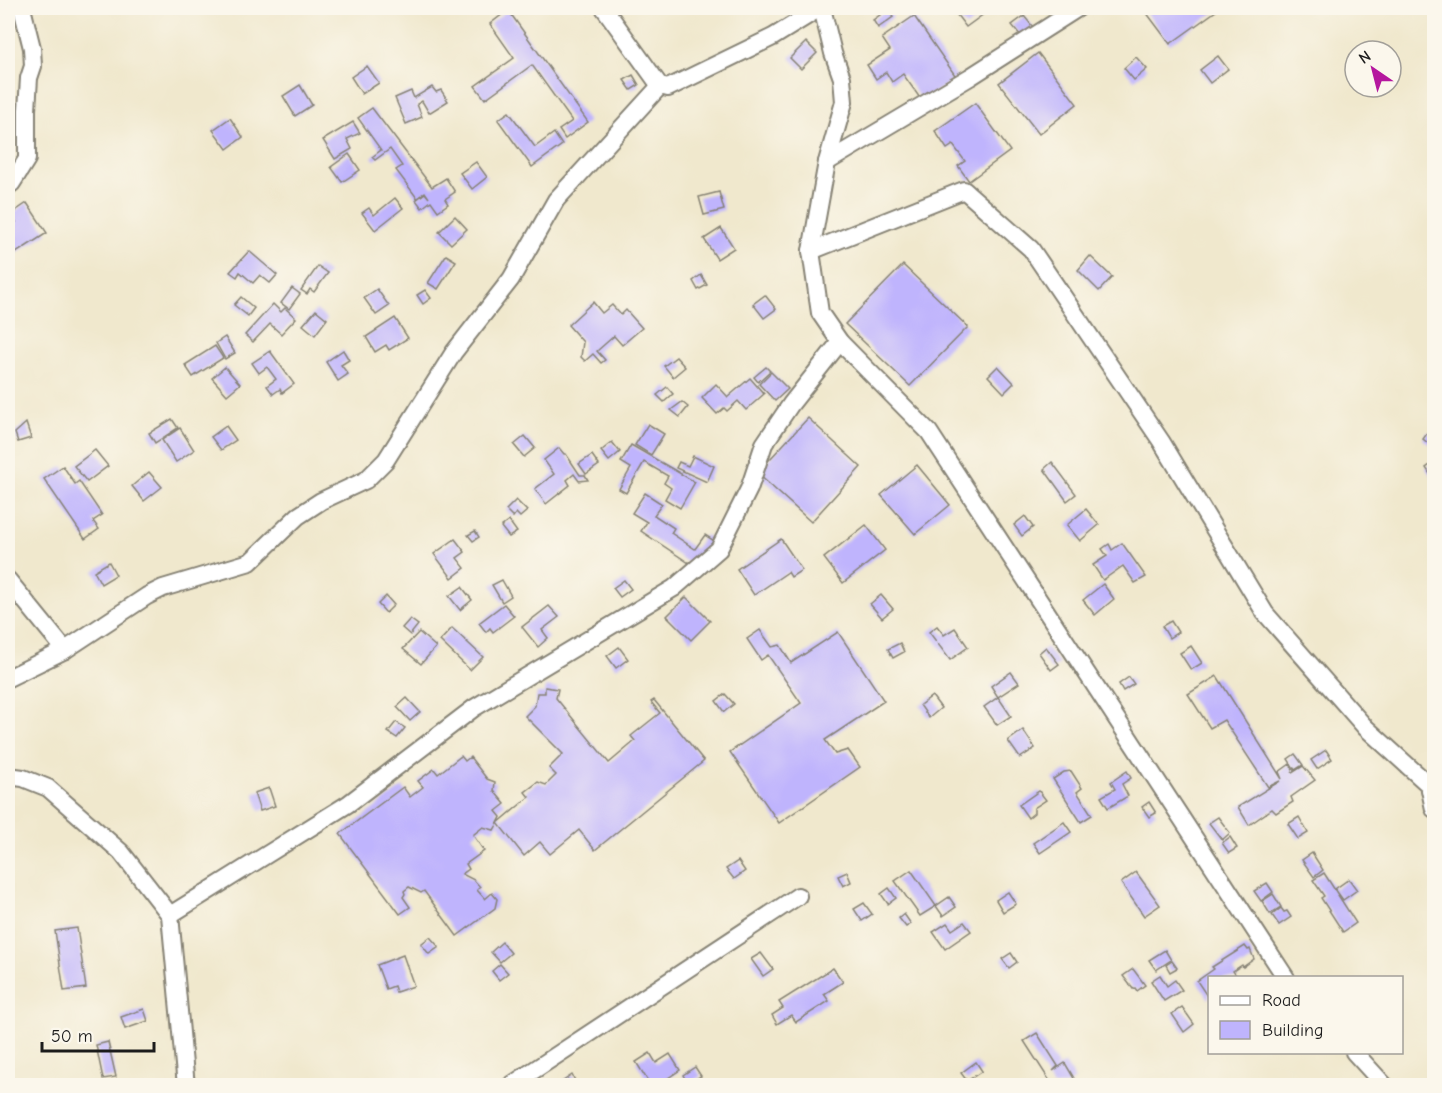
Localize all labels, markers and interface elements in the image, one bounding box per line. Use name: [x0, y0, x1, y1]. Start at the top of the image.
north arrow: [1343, 39, 1403, 99]
text: N: [1356, 47, 1374, 68]
legend: [1208, 976, 1403, 1054]
text: Road: [1262, 990, 1301, 1011]
scale bar: [42, 1015, 154, 1053]
text: Building: [1262, 1020, 1324, 1041]
text: 50 m: [51, 1026, 93, 1047]

